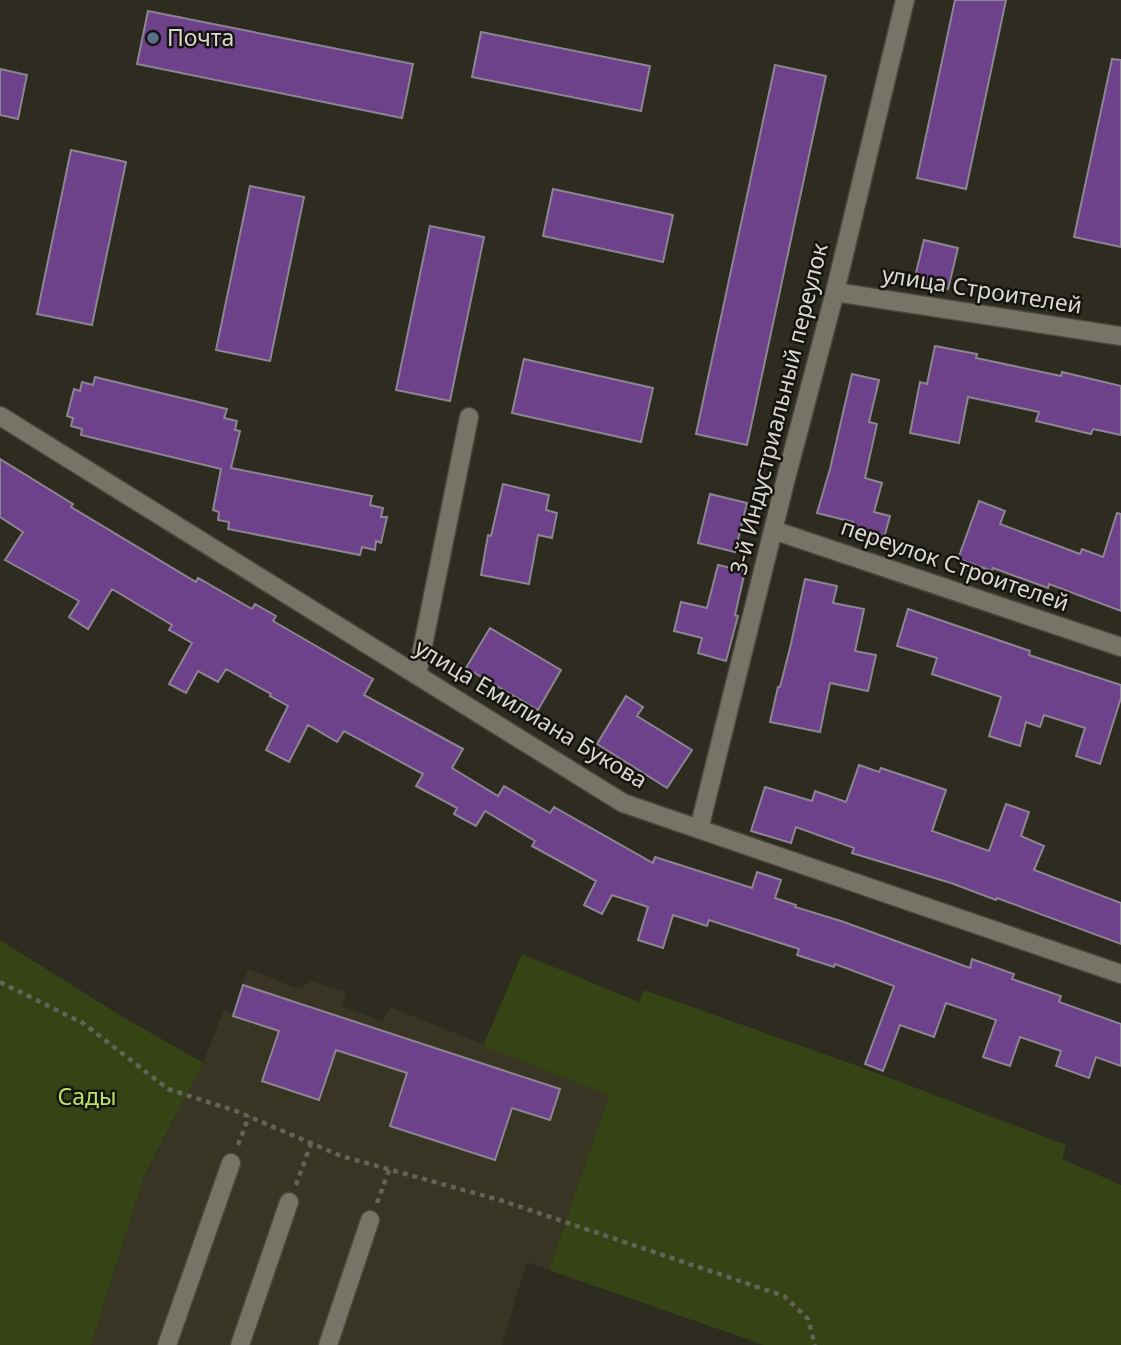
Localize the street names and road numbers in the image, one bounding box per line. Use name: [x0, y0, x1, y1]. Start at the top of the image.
street label: 3-й Индустриальный переулок: [721, 239, 835, 578]
street label: улица Строителей: [880, 257, 1084, 321]
street label: переулок Строителей: [837, 510, 1074, 618]
street label: улица Емилиана Букова: [409, 631, 654, 795]

